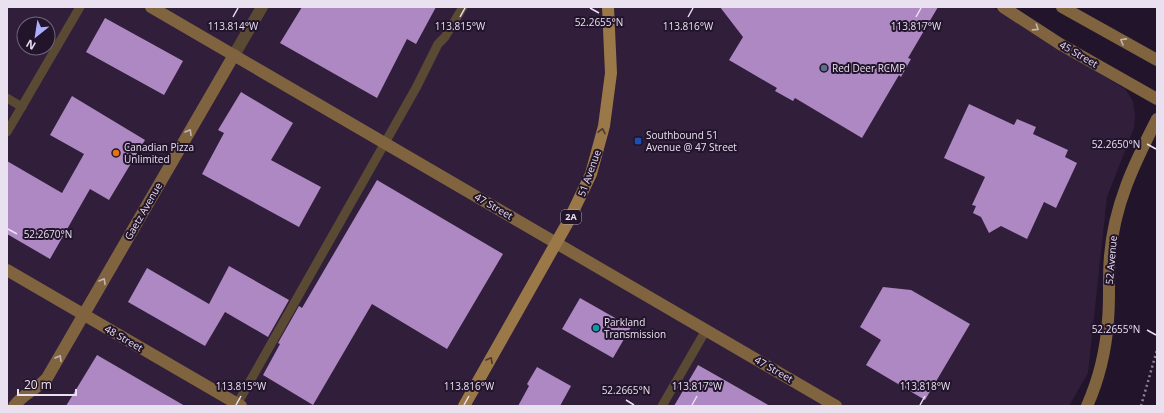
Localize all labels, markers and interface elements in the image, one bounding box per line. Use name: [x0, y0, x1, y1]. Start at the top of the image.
text: 52.2655°N: [575, 15, 623, 29]
north arrow: [16, 16, 56, 56]
text: 113.814°W: [208, 19, 259, 33]
text: 113.815°W: [435, 19, 486, 33]
text: 113.816°W: [663, 19, 714, 33]
text: 113.817°W: [891, 19, 942, 33]
one-way arrow: [1032, 23, 1039, 31]
text: N: [23, 36, 38, 54]
street label: 45 Street: [1057, 37, 1101, 71]
one-way arrow: [1120, 39, 1127, 46]
place label: Red Deer RCMP: [832, 61, 905, 75]
marker: Red Deer RCMP: [819, 63, 829, 73]
one-way arrow: [598, 128, 606, 134]
place label: Southbound 51 Avenue @ 47 Street: [646, 128, 737, 154]
one-way arrow: [185, 129, 192, 136]
marker: Southbound 51 Avenue @ 47 Street: [633, 136, 643, 146]
text: 52.2650°N: [1092, 137, 1140, 151]
place label: Canadian Pizza Unlimited: [124, 140, 194, 166]
street label: 51 Avenue: [574, 147, 604, 198]
marker: Canadian Pizza Unlimited: [111, 148, 121, 158]
street label: Gaetz Avenue: [121, 179, 165, 242]
street label: 47 Street: [472, 189, 516, 223]
road number: 2A: [561, 210, 581, 224]
text: 52.2670°N: [24, 227, 72, 241]
street label: 52 Avenue: [1102, 235, 1120, 285]
one-way arrow: [99, 278, 106, 285]
place label: Parkland Transmission: [604, 315, 666, 341]
street label: 48 Street: [102, 321, 146, 355]
text: 52.2655°N: [1092, 322, 1140, 336]
marker: Parkland Transmission: [591, 323, 601, 333]
street label: 47 Street: [752, 352, 796, 386]
one-way arrow: [55, 355, 62, 362]
one-way arrow: [486, 357, 493, 364]
scale bar: [18, 371, 76, 397]
text: 20 m: [24, 376, 52, 393]
text: 113.815°W: [216, 379, 267, 393]
text: 113.816°W: [444, 379, 495, 393]
text: 113.817°W: [672, 379, 723, 393]
text: 113.818°W: [900, 379, 951, 393]
text: 52.2665°N: [602, 383, 650, 397]

